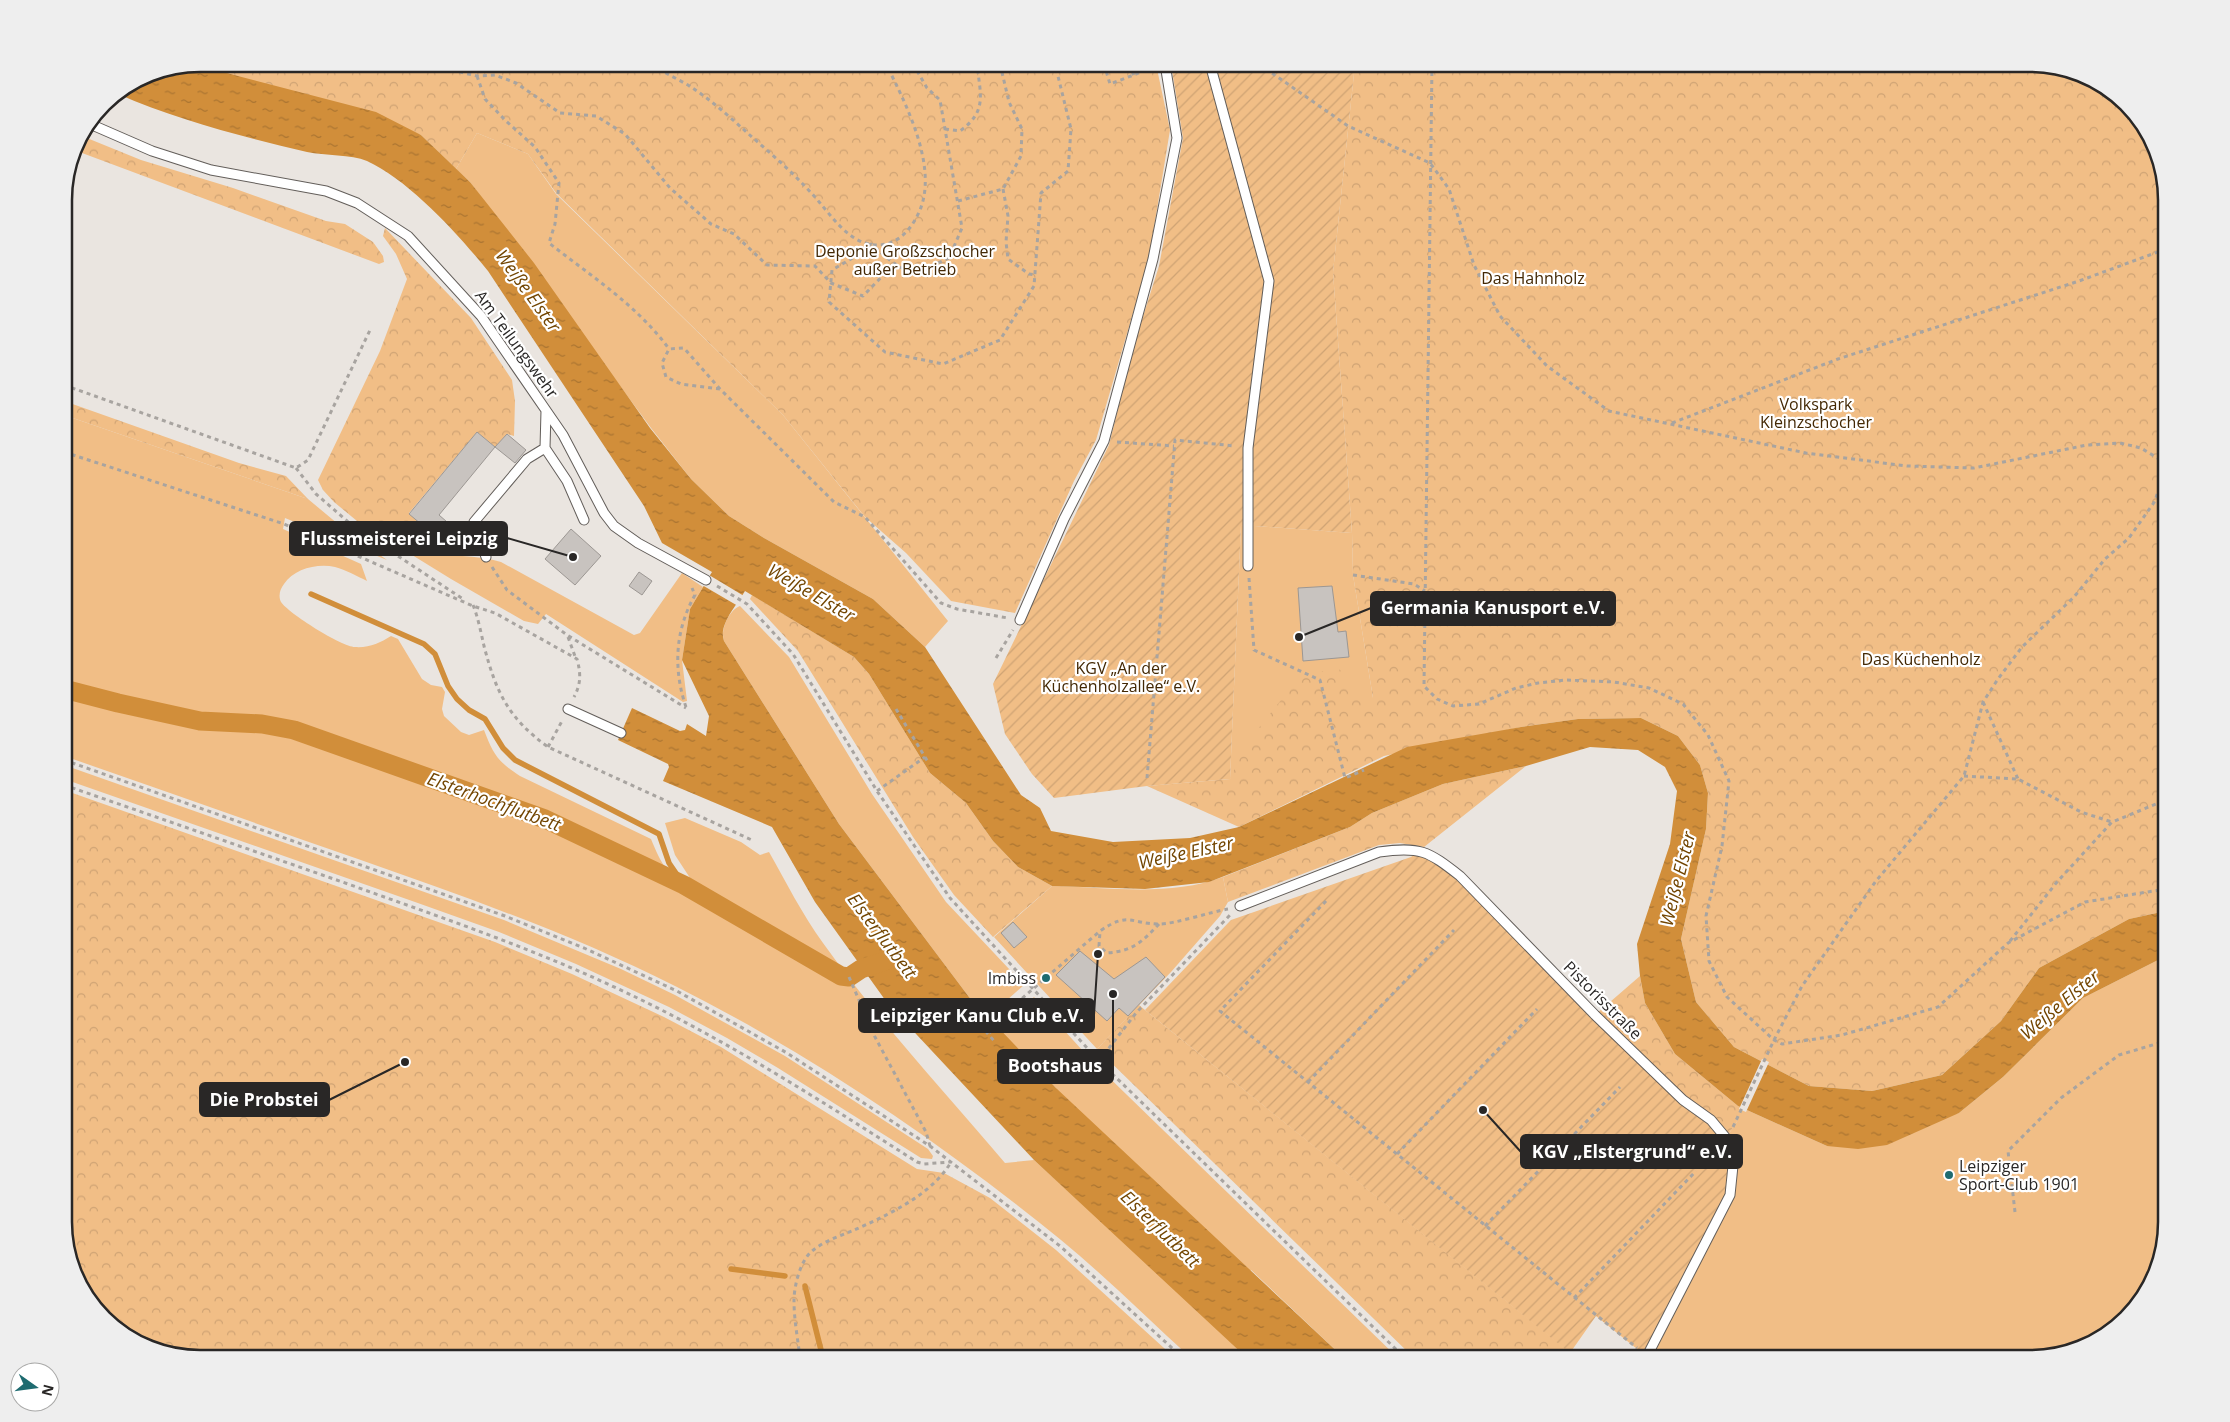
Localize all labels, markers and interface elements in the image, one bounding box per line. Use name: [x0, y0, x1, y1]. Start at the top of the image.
park label: Deponie Großzschocher außer Betrieb: [815, 240, 995, 280]
water label: Weiße Elster: [491, 244, 567, 337]
park label: Das Hahnholz: [1481, 267, 1585, 289]
street label: Am Teilungswehr: [470, 285, 564, 403]
park label: Volkspark Kleinzschocher: [1760, 393, 1872, 433]
callout: Flussmeisterei Leipzig: [290, 522, 507, 555]
text: Flussmeisterei Leipzig: [300, 526, 498, 550]
water label: Weiße Elster: [764, 558, 860, 627]
callout: Germania Kanusport e.V.: [1371, 592, 1615, 625]
text: Germania Kanusport e.V.: [1381, 595, 1605, 619]
park label: Das Küchenholz: [1861, 648, 1981, 670]
park label: KGV „An der Küchenholzallee“ e.V.: [1042, 657, 1200, 697]
water label: Elsterhochflutbett: [424, 766, 565, 837]
water label: Weiße Elster: [1654, 828, 1701, 928]
water label: Weiße Elster: [1136, 830, 1236, 874]
water label: Elsterflutbett: [843, 888, 924, 984]
street label: Pistorisstraße: [1559, 956, 1647, 1044]
water label: Weiße Elster: [2015, 963, 2105, 1044]
place label: Imbiss: [988, 967, 1036, 989]
marker: Imbiss: [1040, 972, 1052, 984]
callout: Leipziger Kanu Club e.V.: [859, 999, 1094, 1032]
text: Leipziger Kanu Club e.V.: [870, 1003, 1084, 1027]
callout: Bootshaus: [998, 1050, 1113, 1083]
text: Bootshaus: [1008, 1053, 1102, 1077]
callout: Die Probstei: [200, 1083, 329, 1116]
text: Die Probstei: [209, 1087, 319, 1111]
callout: KGV „Elstergrund“ e.V.: [1521, 1135, 1742, 1168]
text: KGV „Elstergrund“ e.V.: [1532, 1139, 1732, 1163]
place label: Leipziger Sport-Club 1901: [1959, 1155, 2079, 1195]
marker: Leipziger Sport-Club 1901: [1943, 1169, 1955, 1181]
water label: Elsterflutbett: [1116, 1184, 1206, 1273]
north arrow: [10, 1362, 60, 1412]
text: N: [38, 1382, 59, 1398]

